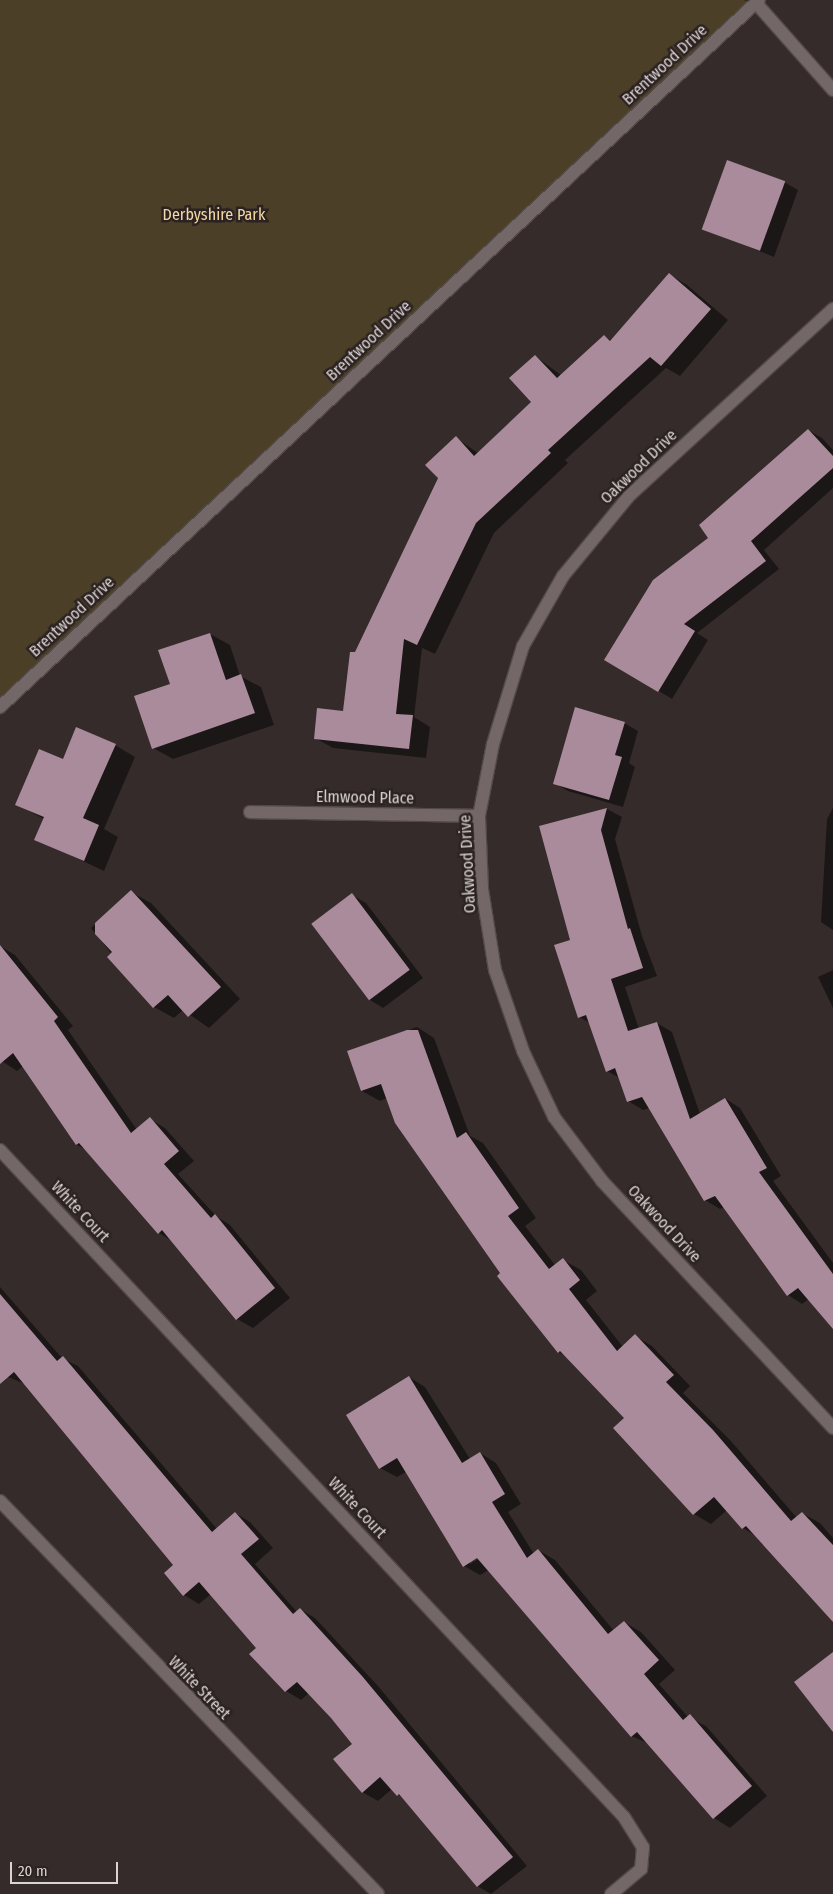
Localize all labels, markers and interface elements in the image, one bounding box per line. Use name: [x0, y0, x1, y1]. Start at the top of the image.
street label: Brentwood Drive: [619, 21, 711, 109]
park label: Derbyshire Park: [163, 205, 265, 225]
street label: Brentwood Drive: [323, 297, 415, 385]
street label: Oakwood Drive: [597, 426, 681, 508]
street label: Brentwood Drive: [26, 573, 118, 661]
street label: Elmwood Place: [316, 788, 414, 808]
street label: Oakwood Drive: [456, 814, 480, 914]
street label: White Court: [47, 1177, 113, 1247]
street label: Oakwood Drive: [623, 1181, 705, 1267]
street label: White Court: [324, 1473, 390, 1543]
street label: White Street: [164, 1652, 234, 1724]
scale bar: [12, 1852, 120, 1884]
text: 20 m: [18, 1862, 48, 1880]

